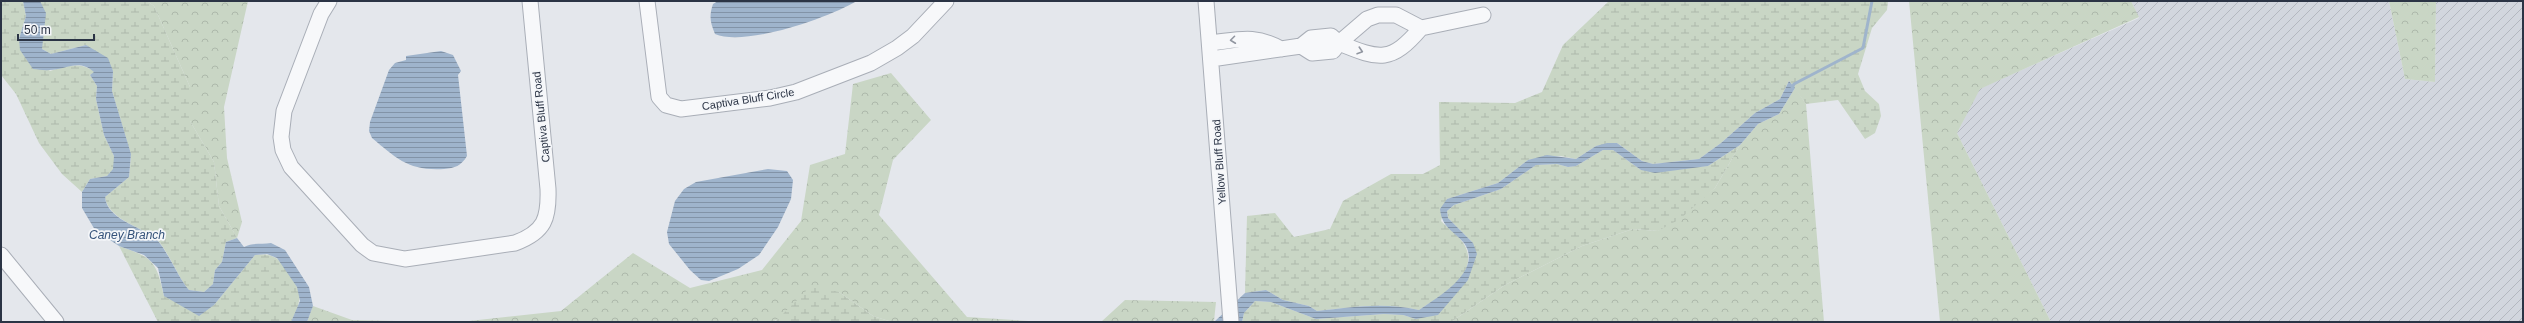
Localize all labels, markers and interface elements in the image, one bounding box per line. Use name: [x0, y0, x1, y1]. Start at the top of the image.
scale bar: [18, 16, 94, 42]
text: 50 m: [24, 23, 51, 37]
one-way arrow: [1230, 36, 1236, 45]
one-way arrow: [1357, 47, 1364, 55]
street label: Captiva Bluff Road: [530, 71, 552, 163]
street label: Captiva Bluff Circle: [701, 86, 795, 112]
street label: Yellow Bluff Road: [1210, 119, 1228, 205]
water label: Caney Branch: [89, 228, 165, 242]

